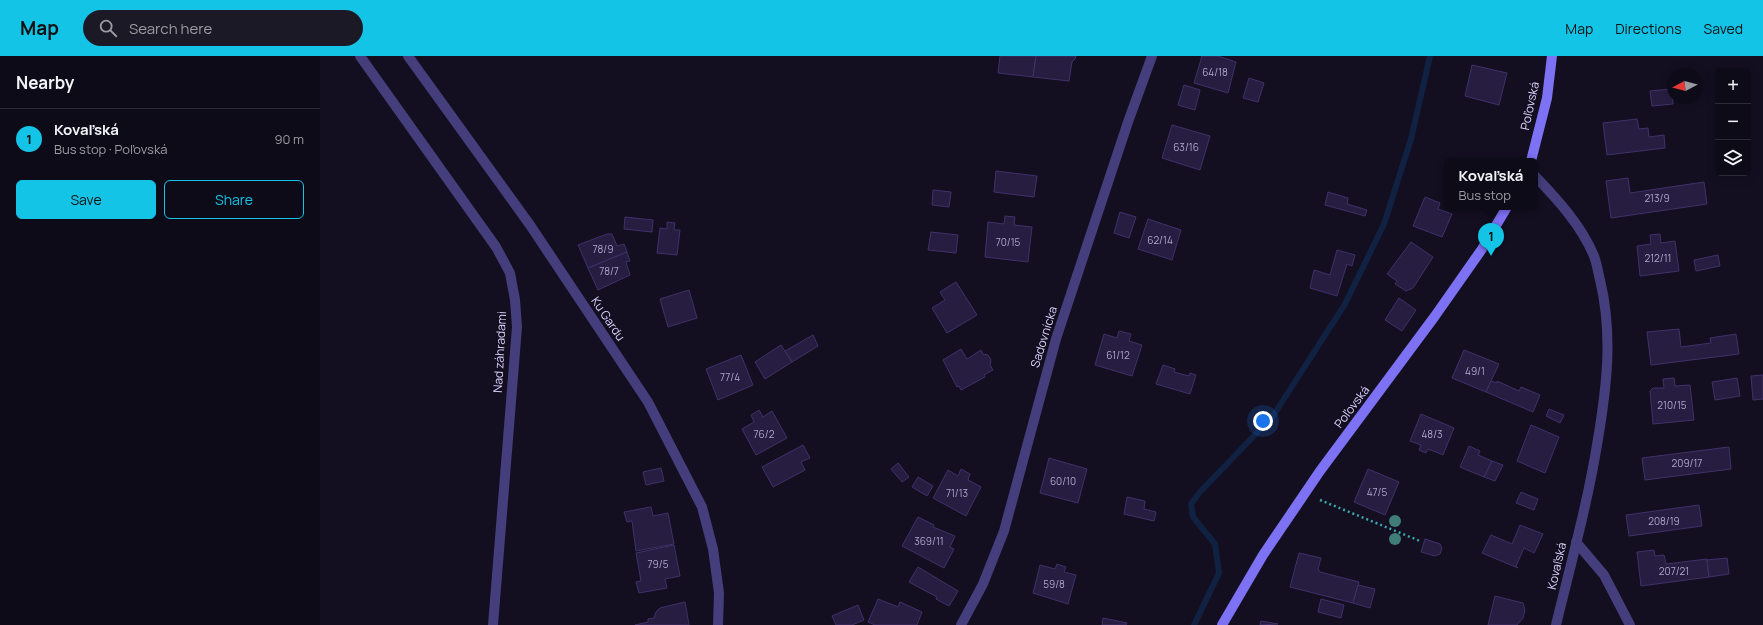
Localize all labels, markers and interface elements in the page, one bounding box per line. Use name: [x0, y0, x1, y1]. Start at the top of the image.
search box: [83, 10, 363, 46]
text: Map: [20, 15, 59, 41]
icon: search: [97, 17, 119, 39]
text: Search here: [129, 18, 212, 39]
text: Map: [1565, 19, 1593, 38]
text: Directions: [1615, 19, 1682, 38]
text: Saved: [1704, 19, 1743, 38]
house number: 64/18: [1202, 65, 1228, 79]
north arrow: [1667, 68, 1703, 104]
map controls: [1715, 68, 1751, 176]
button: +: [1715, 68, 1751, 104]
text: Nearby: [16, 71, 74, 94]
street label: Poľovská: [1516, 80, 1543, 132]
button: −: [1715, 104, 1751, 140]
text: Kovaľská: [54, 119, 119, 140]
text: 1: [26, 130, 32, 148]
text: 90 m: [274, 130, 304, 148]
text: Bus stop · Poľovská: [54, 140, 168, 158]
house number: 63/16: [1173, 140, 1199, 154]
button: layers: [1715, 140, 1751, 176]
popup: [1444, 158, 1538, 210]
text: Kovaľská: [1459, 165, 1523, 186]
button: Save: [16, 180, 156, 219]
button: Share: [164, 180, 304, 219]
text: Bus stop: [1459, 186, 1511, 204]
house number: 213/9: [1644, 191, 1670, 205]
pin: 1: [1478, 223, 1504, 256]
house number: 62/14: [1147, 233, 1173, 247]
house number: 70/15: [996, 235, 1021, 249]
house number: 78/9: [593, 242, 613, 256]
house number: 212/11: [1645, 251, 1671, 265]
house number: 78/7: [599, 264, 619, 278]
street label: Ku Gardu: [587, 293, 629, 344]
street label: Sadovnícka: [1026, 304, 1061, 370]
street label: Nad záhradami: [489, 311, 510, 393]
house number: 61/12: [1106, 348, 1130, 362]
house number: 49/1: [1465, 364, 1485, 378]
house number: 77/4: [720, 370, 740, 384]
street label: Poľovská: [1330, 382, 1373, 431]
house number: 210/15: [1657, 398, 1687, 412]
your location: [1253, 411, 1273, 431]
house number: 76/2: [754, 427, 775, 441]
house number: 48/3: [1421, 427, 1443, 441]
house number: 209/17: [1672, 456, 1702, 470]
house number: 60/10: [1050, 474, 1076, 488]
house number: 47/5: [1367, 485, 1388, 499]
house number: 71/13: [946, 486, 968, 500]
house number: 208/19: [1648, 514, 1680, 528]
house number: 369/11: [914, 534, 944, 548]
street label: Kovaľská: [1543, 541, 1570, 591]
house number: 79/5: [648, 557, 669, 571]
house number: 207/21: [1659, 564, 1689, 578]
house number: 59/8: [1043, 577, 1065, 591]

